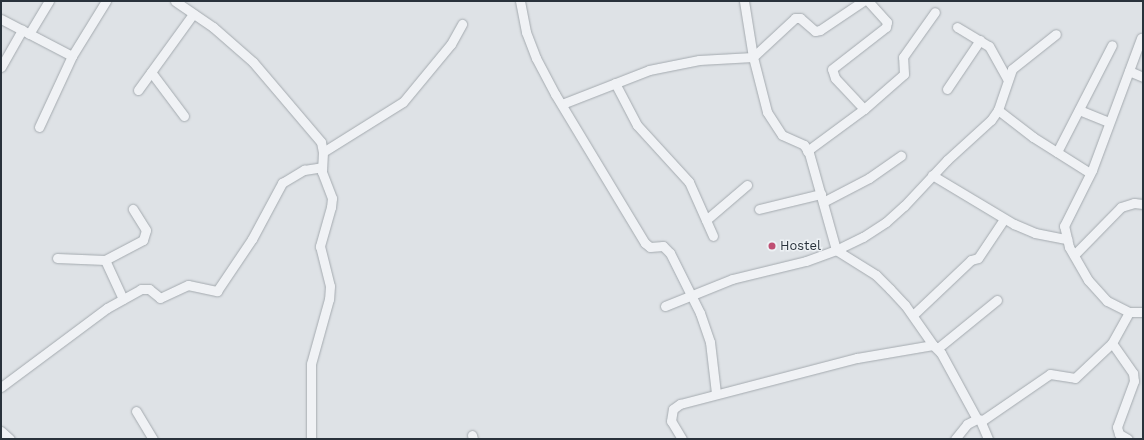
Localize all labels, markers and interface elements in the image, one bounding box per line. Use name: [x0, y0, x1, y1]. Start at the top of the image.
place label: Hostel: [780, 238, 821, 254]
marker: Hostel: [767, 241, 777, 251]

